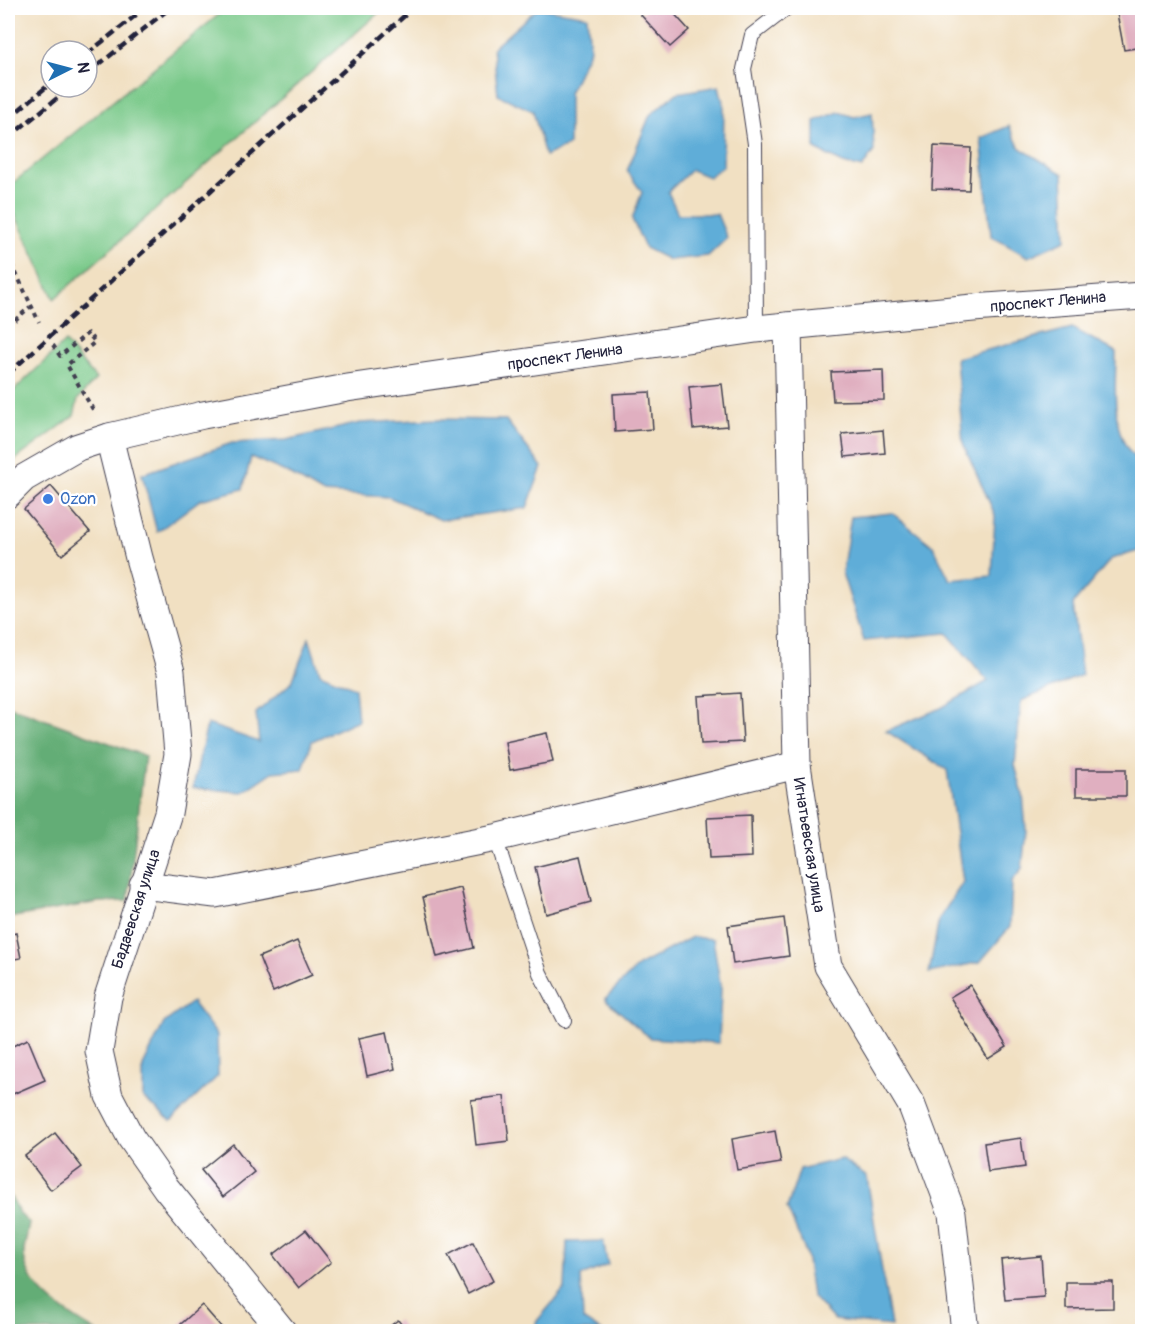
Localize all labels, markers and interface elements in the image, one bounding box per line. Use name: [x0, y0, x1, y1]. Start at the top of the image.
north arrow: [39, 39, 99, 99]
text: N: [72, 61, 93, 74]
street label: проспект Ленина: [989, 287, 1107, 317]
street label: проспект Ленина: [506, 339, 624, 375]
place label: Ozon: [60, 489, 96, 509]
marker: Ozon: [41, 492, 55, 506]
street label: Игнатьевская улица: [788, 776, 830, 914]
street label: Бадаевская улица: [107, 847, 165, 971]

